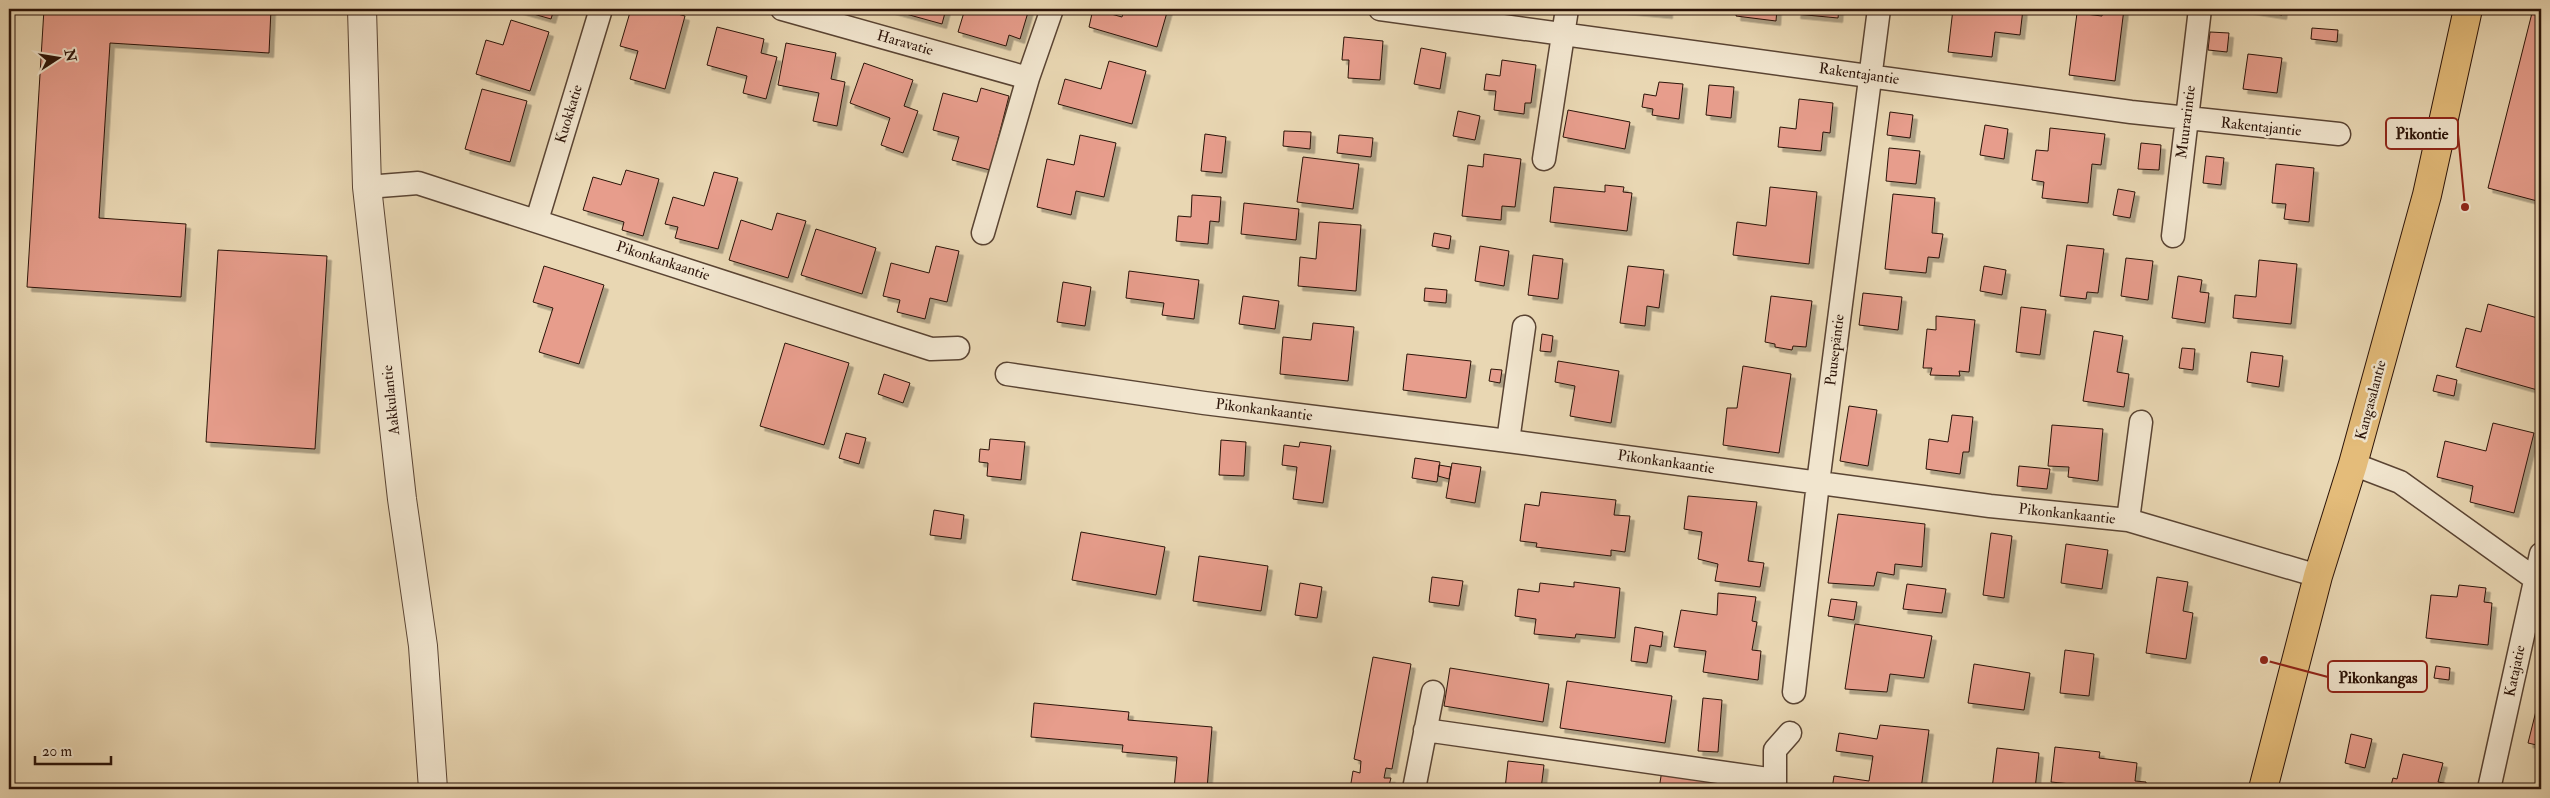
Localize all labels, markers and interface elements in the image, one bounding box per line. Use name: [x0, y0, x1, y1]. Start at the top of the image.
street label: Haravatie: [875, 26, 935, 60]
north arrow: [32, 32, 82, 82]
text: N: [60, 47, 80, 64]
street label: Rakentajantie: [1817, 59, 1901, 89]
street label: Kuokkatie: [551, 82, 587, 146]
street label: Muurarintie: [2172, 84, 2200, 160]
street label: Rakentajantie: [2220, 113, 2302, 141]
callout: Pikontie: [2386, 118, 2458, 149]
text: Pikontie: [2396, 124, 2449, 144]
street label: Pikonkankaantie: [614, 237, 712, 285]
street label: Puusepäntie: [1821, 313, 1850, 387]
street label: Kangasalantie: [2351, 358, 2391, 442]
street label: Aakkulantie: [378, 364, 404, 437]
street label: Pikonkankaantie: [1214, 395, 1314, 425]
street label: Pikonkankaantie: [1616, 446, 1716, 478]
street label: Pikonkankaantie: [2017, 499, 2117, 529]
street label: Katajatie: [2500, 643, 2530, 699]
callout: Pikonkangas: [2328, 661, 2427, 692]
text: Pikonkangas: [2338, 668, 2418, 689]
scale bar: [35, 733, 111, 765]
text: 20 m: [42, 742, 72, 761]

